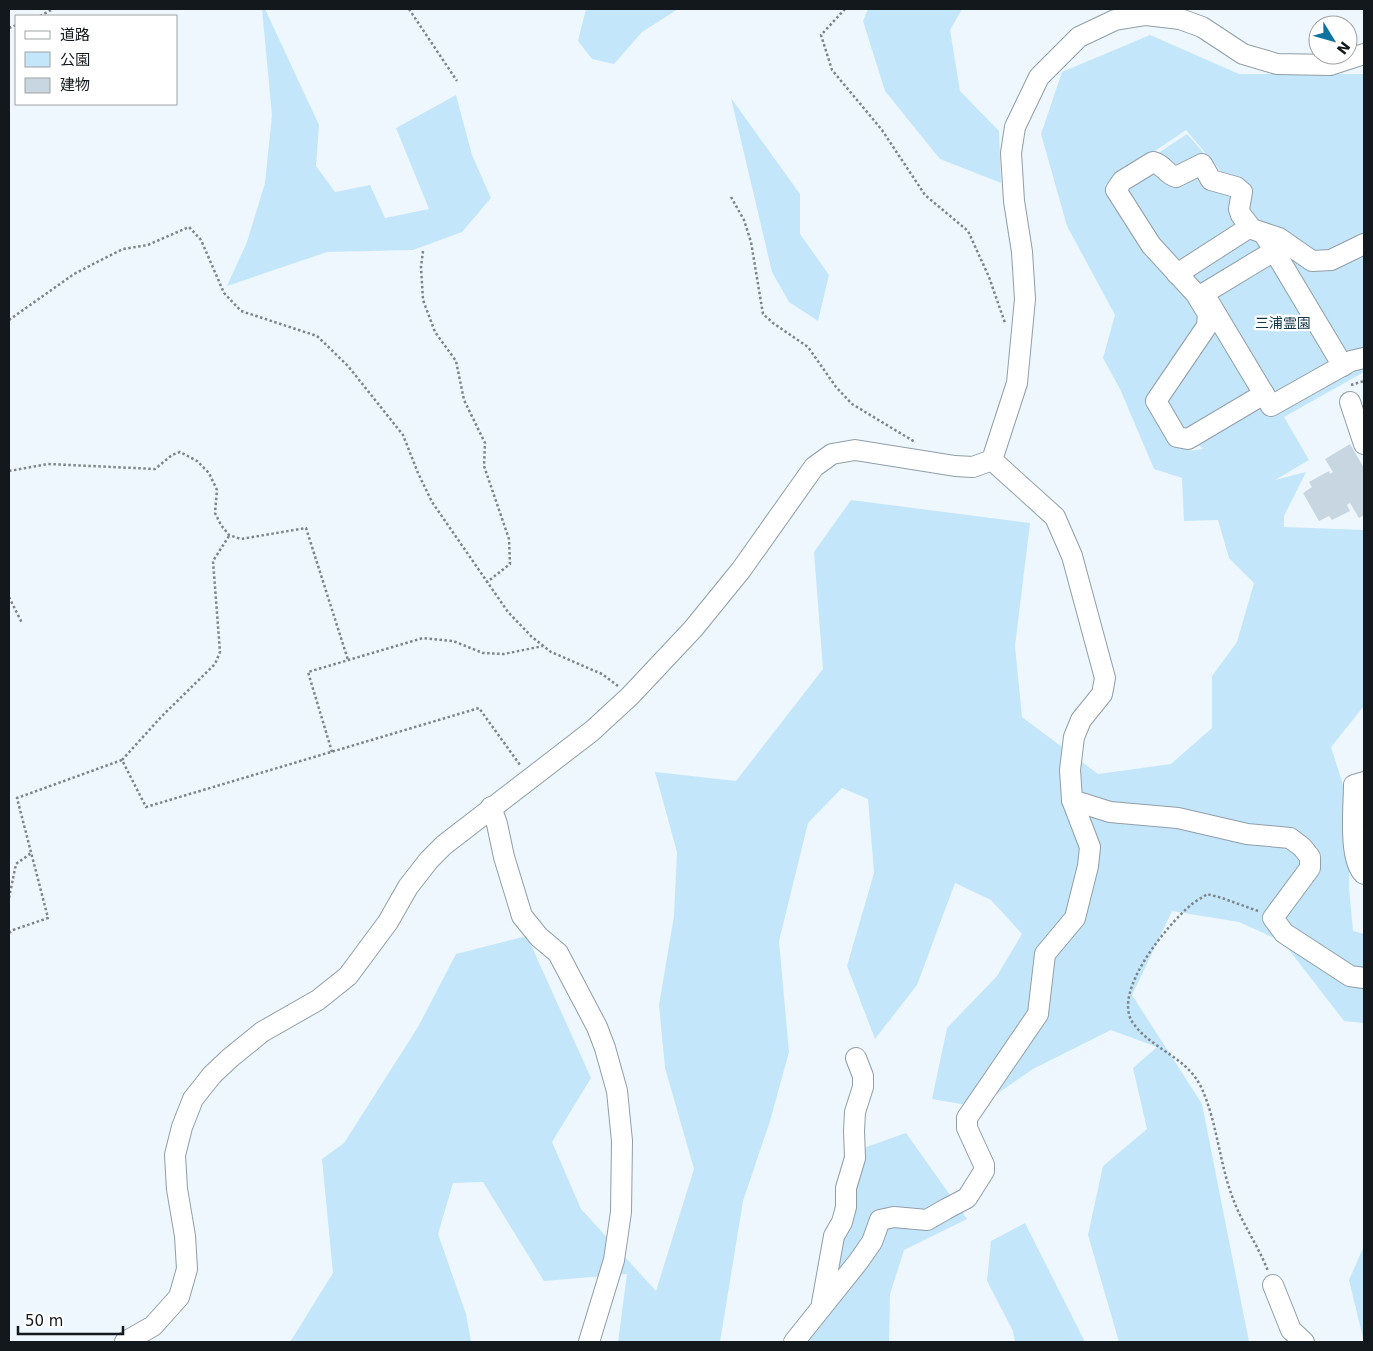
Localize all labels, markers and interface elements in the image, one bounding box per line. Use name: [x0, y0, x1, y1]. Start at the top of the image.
legend: [15, 15, 178, 105]
north arrow: [1308, 15, 1358, 65]
text: 道路: [60, 26, 90, 44]
text: N: [1333, 38, 1353, 57]
text: 公園: [60, 51, 90, 69]
text: 建物: [60, 76, 90, 94]
park label: 三浦霊園: [1255, 315, 1311, 331]
scale bar: [18, 1304, 122, 1336]
text: 50 m: [25, 1312, 63, 1330]

